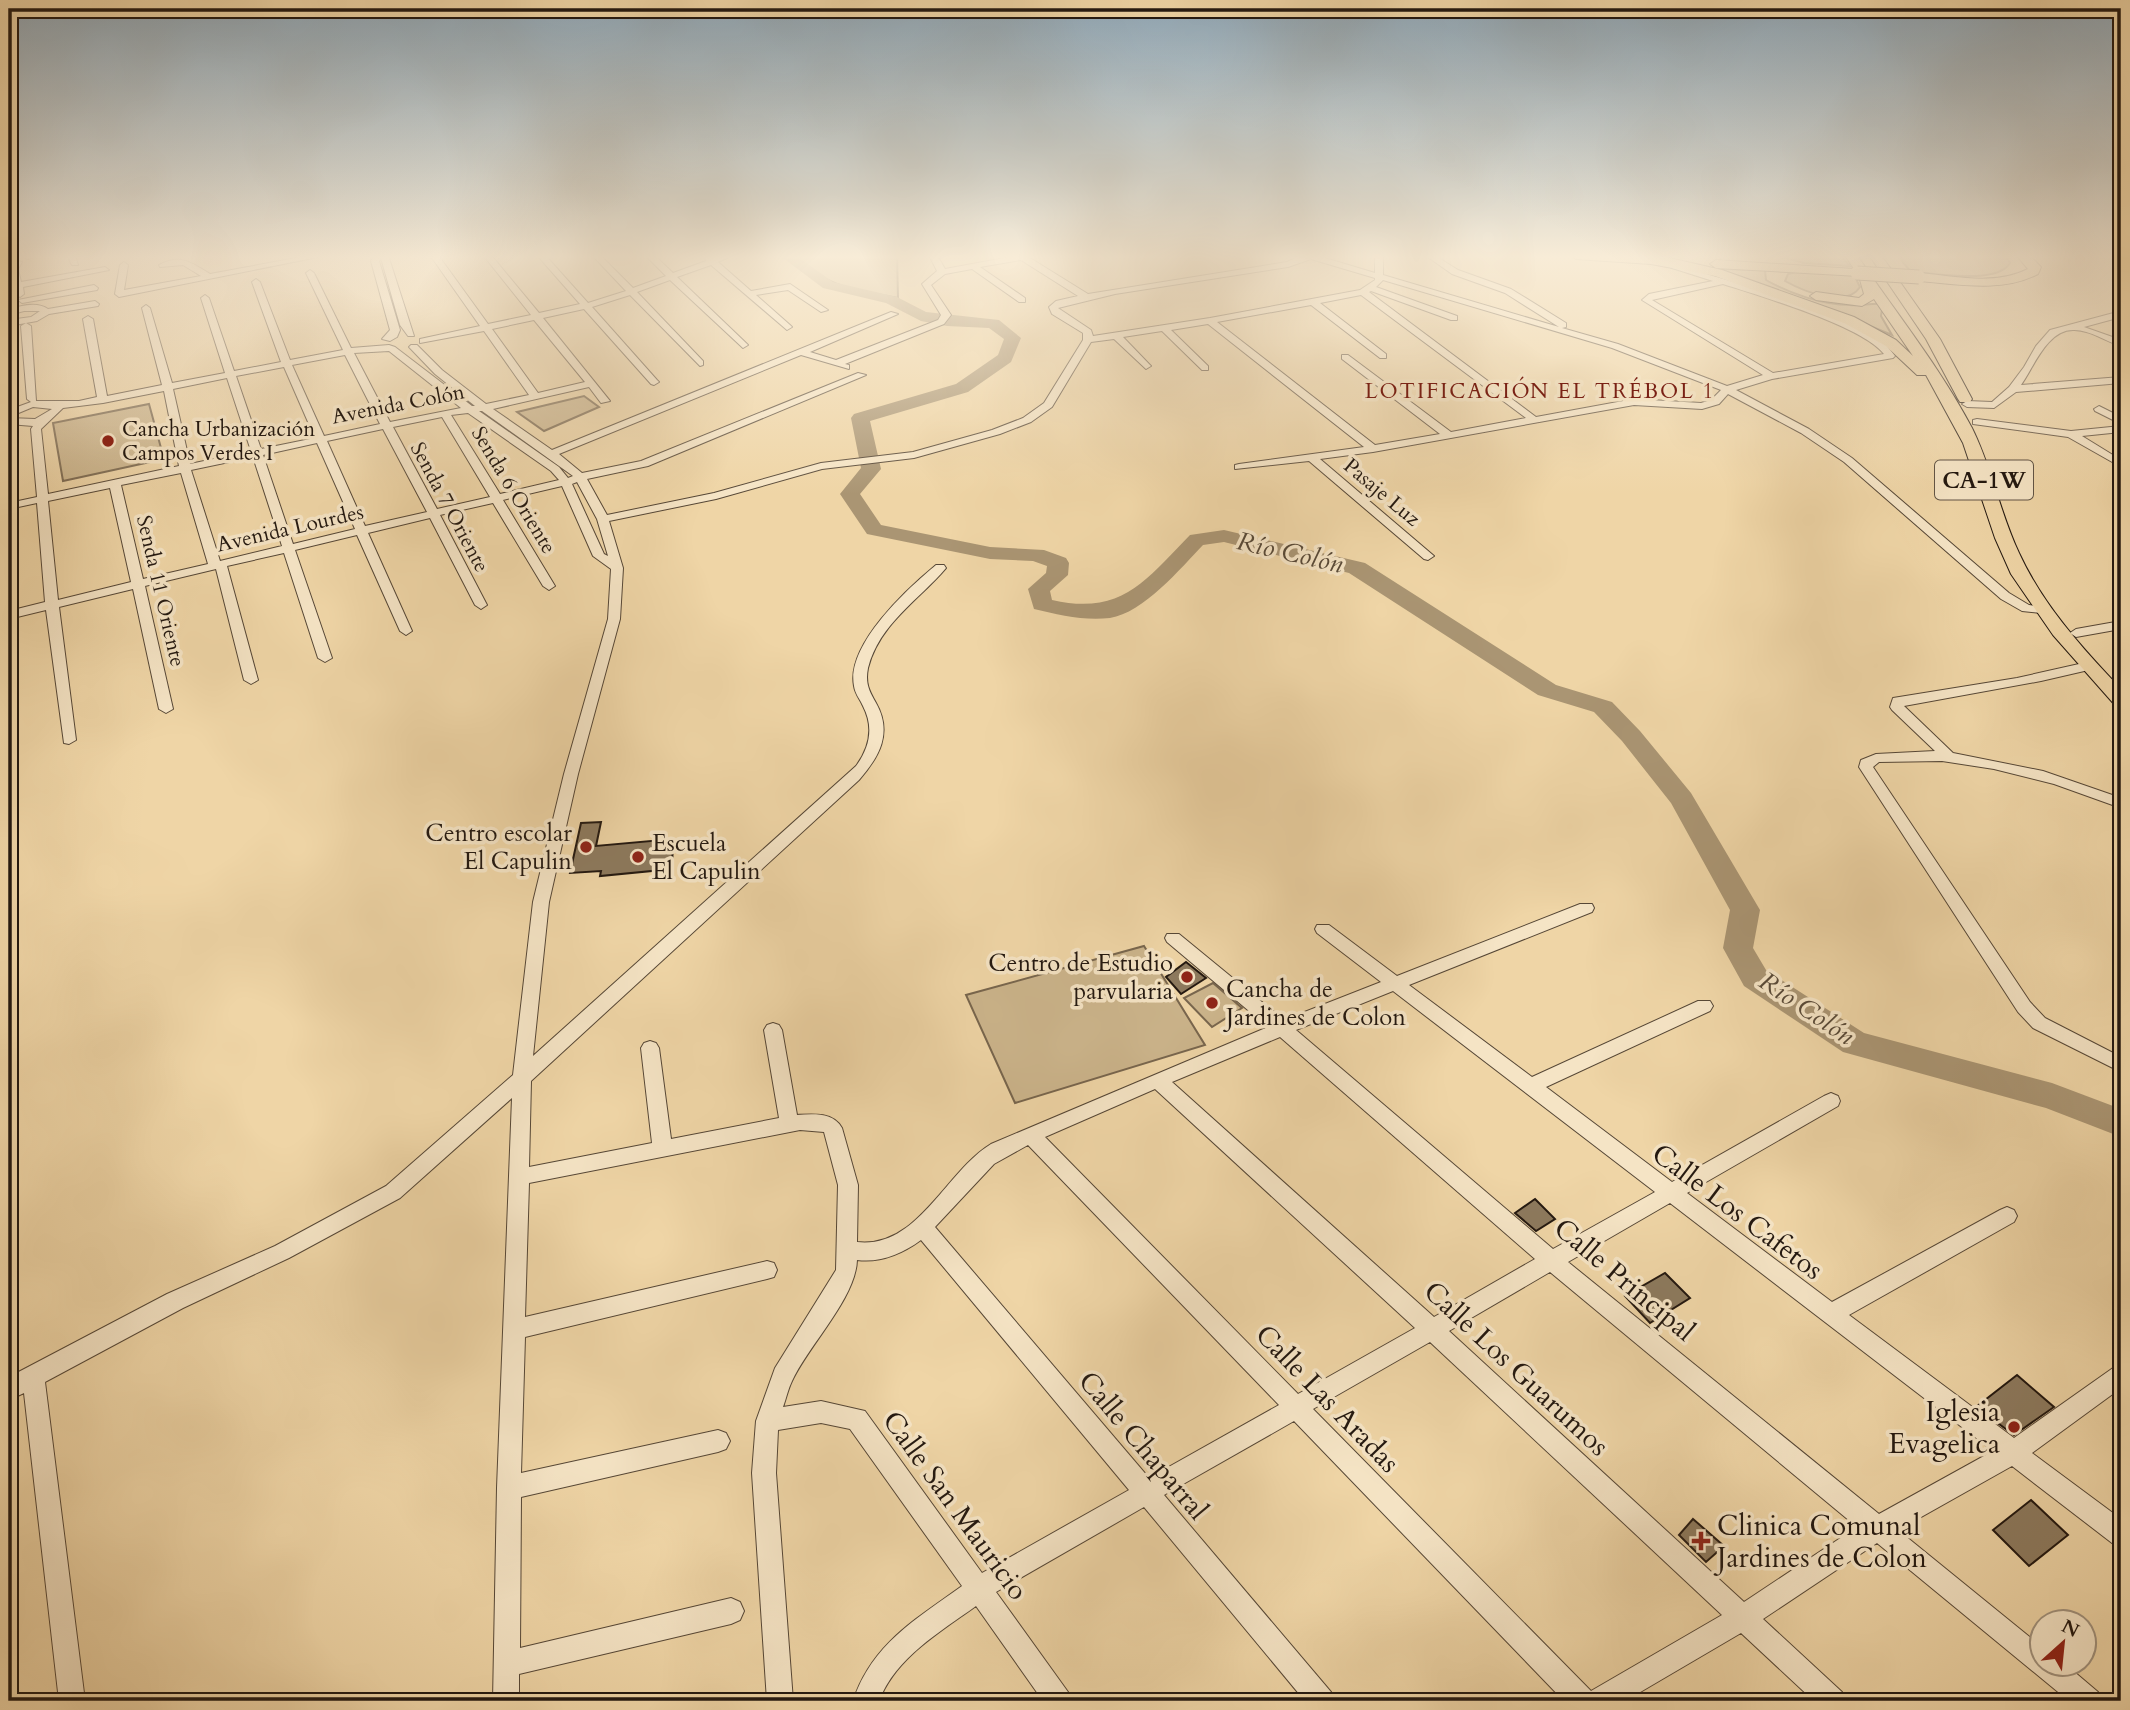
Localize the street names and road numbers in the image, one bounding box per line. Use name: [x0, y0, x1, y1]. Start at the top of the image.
street label: Avenida Colón: [329, 377, 467, 432]
street label: Senda 6 Oriente: [464, 421, 563, 559]
street label: Senda 7 Oriente: [403, 437, 496, 577]
street label: Pasaje Luz: [1337, 452, 1427, 534]
road number: CA-1W: [1935, 460, 2033, 500]
street label: Avenida Lourdes: [214, 498, 366, 559]
street label: Senda 11 Oriente: [129, 513, 192, 670]
street label: Calle Los Cafetos: [1644, 1135, 1831, 1289]
street label: Calle Principal: [1546, 1210, 1703, 1350]
street label: Calle Los Guarumos: [1415, 1273, 1617, 1465]
street label: Calle Las Aradas: [1247, 1316, 1408, 1481]
street label: Calle Chaparral: [1070, 1363, 1217, 1528]
street label: Calle San Mauricio: [874, 1403, 1037, 1608]

